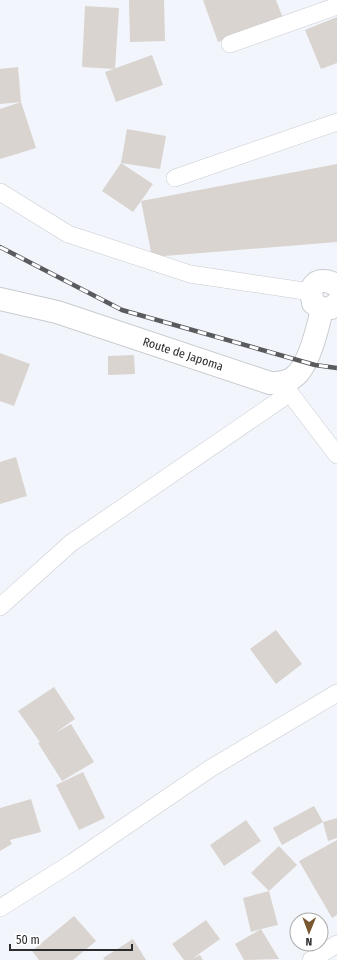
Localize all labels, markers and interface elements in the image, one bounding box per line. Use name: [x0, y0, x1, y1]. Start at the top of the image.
street label: Route de Japoma: [141, 334, 225, 374]
north arrow: [289, 912, 329, 952]
scale bar: [10, 926, 132, 952]
text: 50 m: [16, 933, 40, 947]
text: N: [305, 935, 312, 948]

